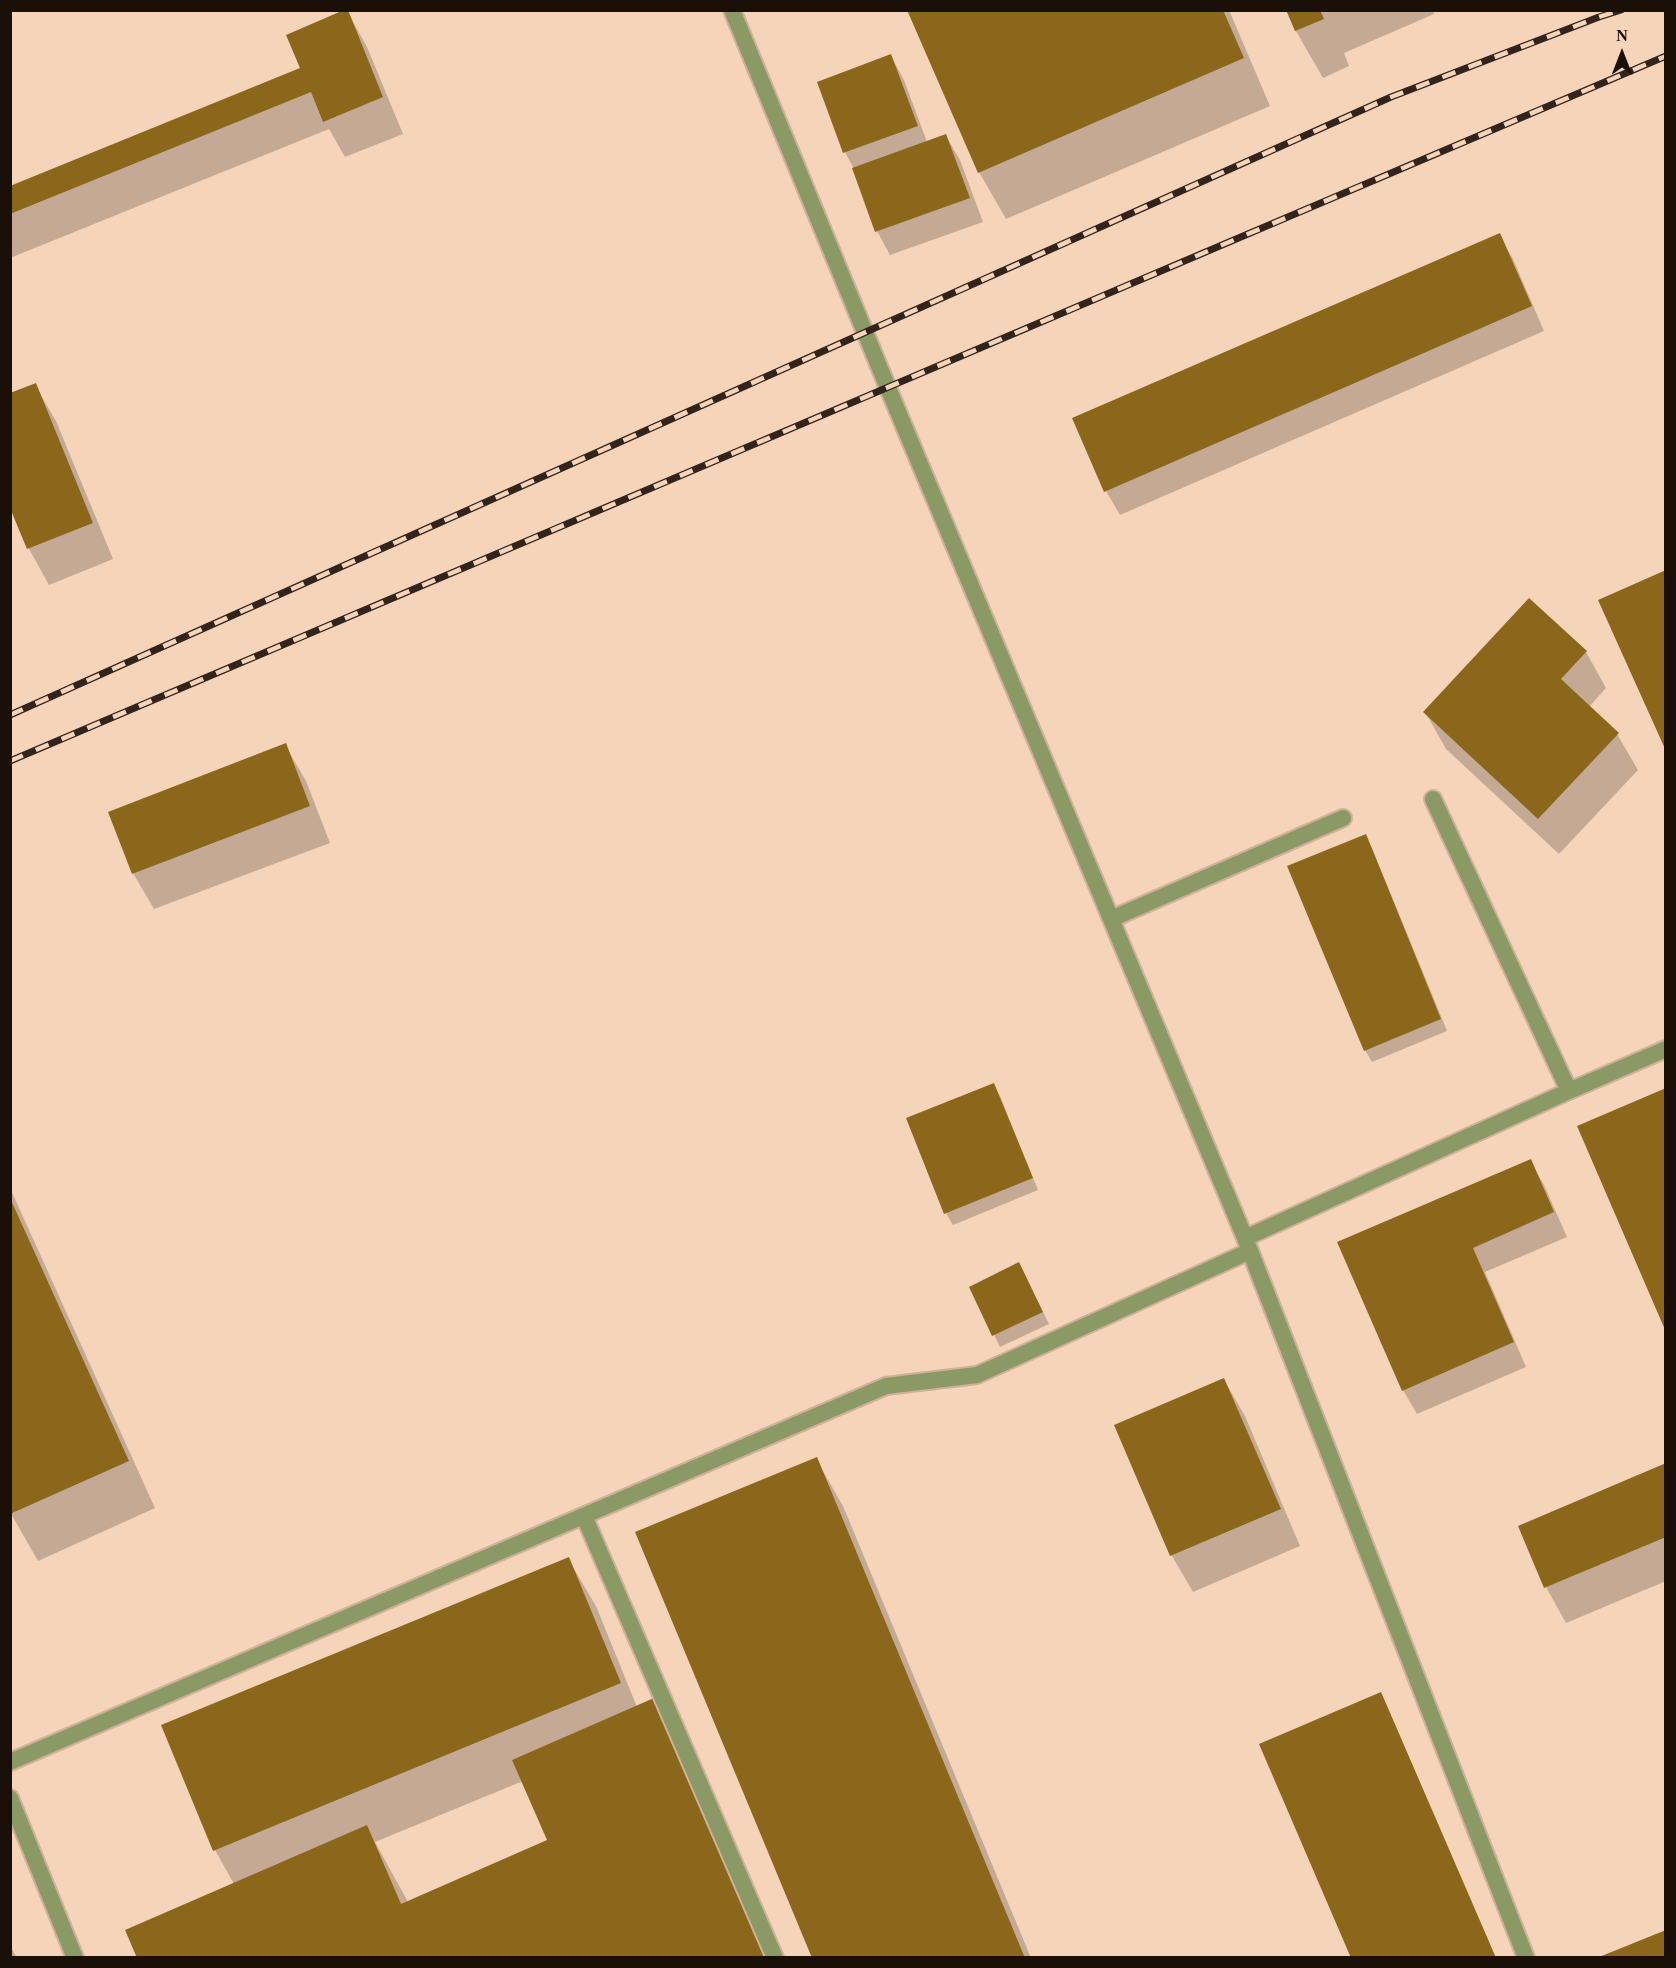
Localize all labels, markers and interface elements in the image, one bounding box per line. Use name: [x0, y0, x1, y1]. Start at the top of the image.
north arrow: [1592, 24, 1652, 84]
text: N: [1616, 27, 1628, 44]

